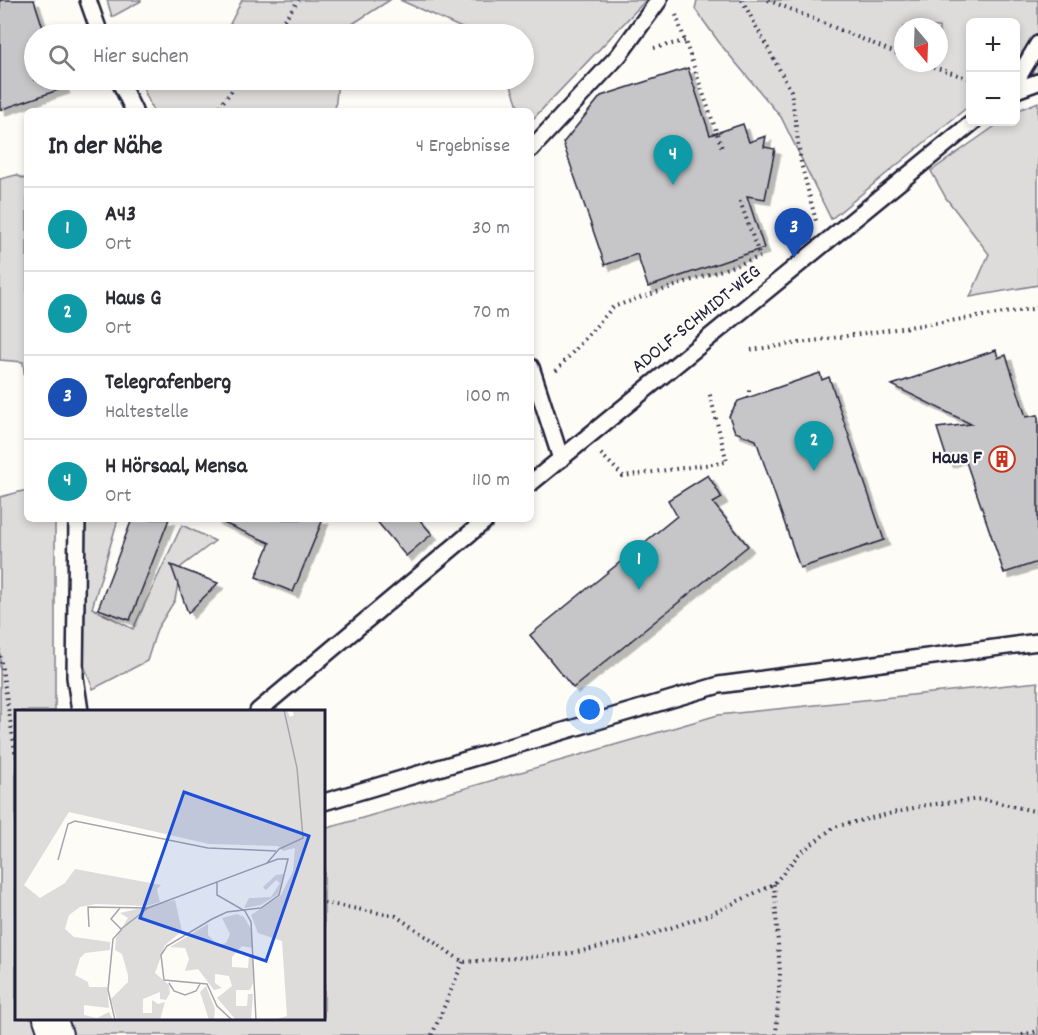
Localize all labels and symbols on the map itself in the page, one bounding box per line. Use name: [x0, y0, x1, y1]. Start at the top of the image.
north arrow: [894, 18, 948, 72]
pin: 4: [654, 136, 692, 185]
pin: 3: [774, 208, 814, 258]
street label: ADOLF-SCHMIDT-WEG: [626, 259, 768, 381]
pin: 2: [794, 422, 834, 471]
building icon: Haus F: [987, 444, 1017, 474]
place label: Haus F: [932, 445, 983, 473]
pin: 1: [620, 540, 658, 590]
your location: [575, 695, 604, 724]
inset map: [15, 710, 326, 1020]

